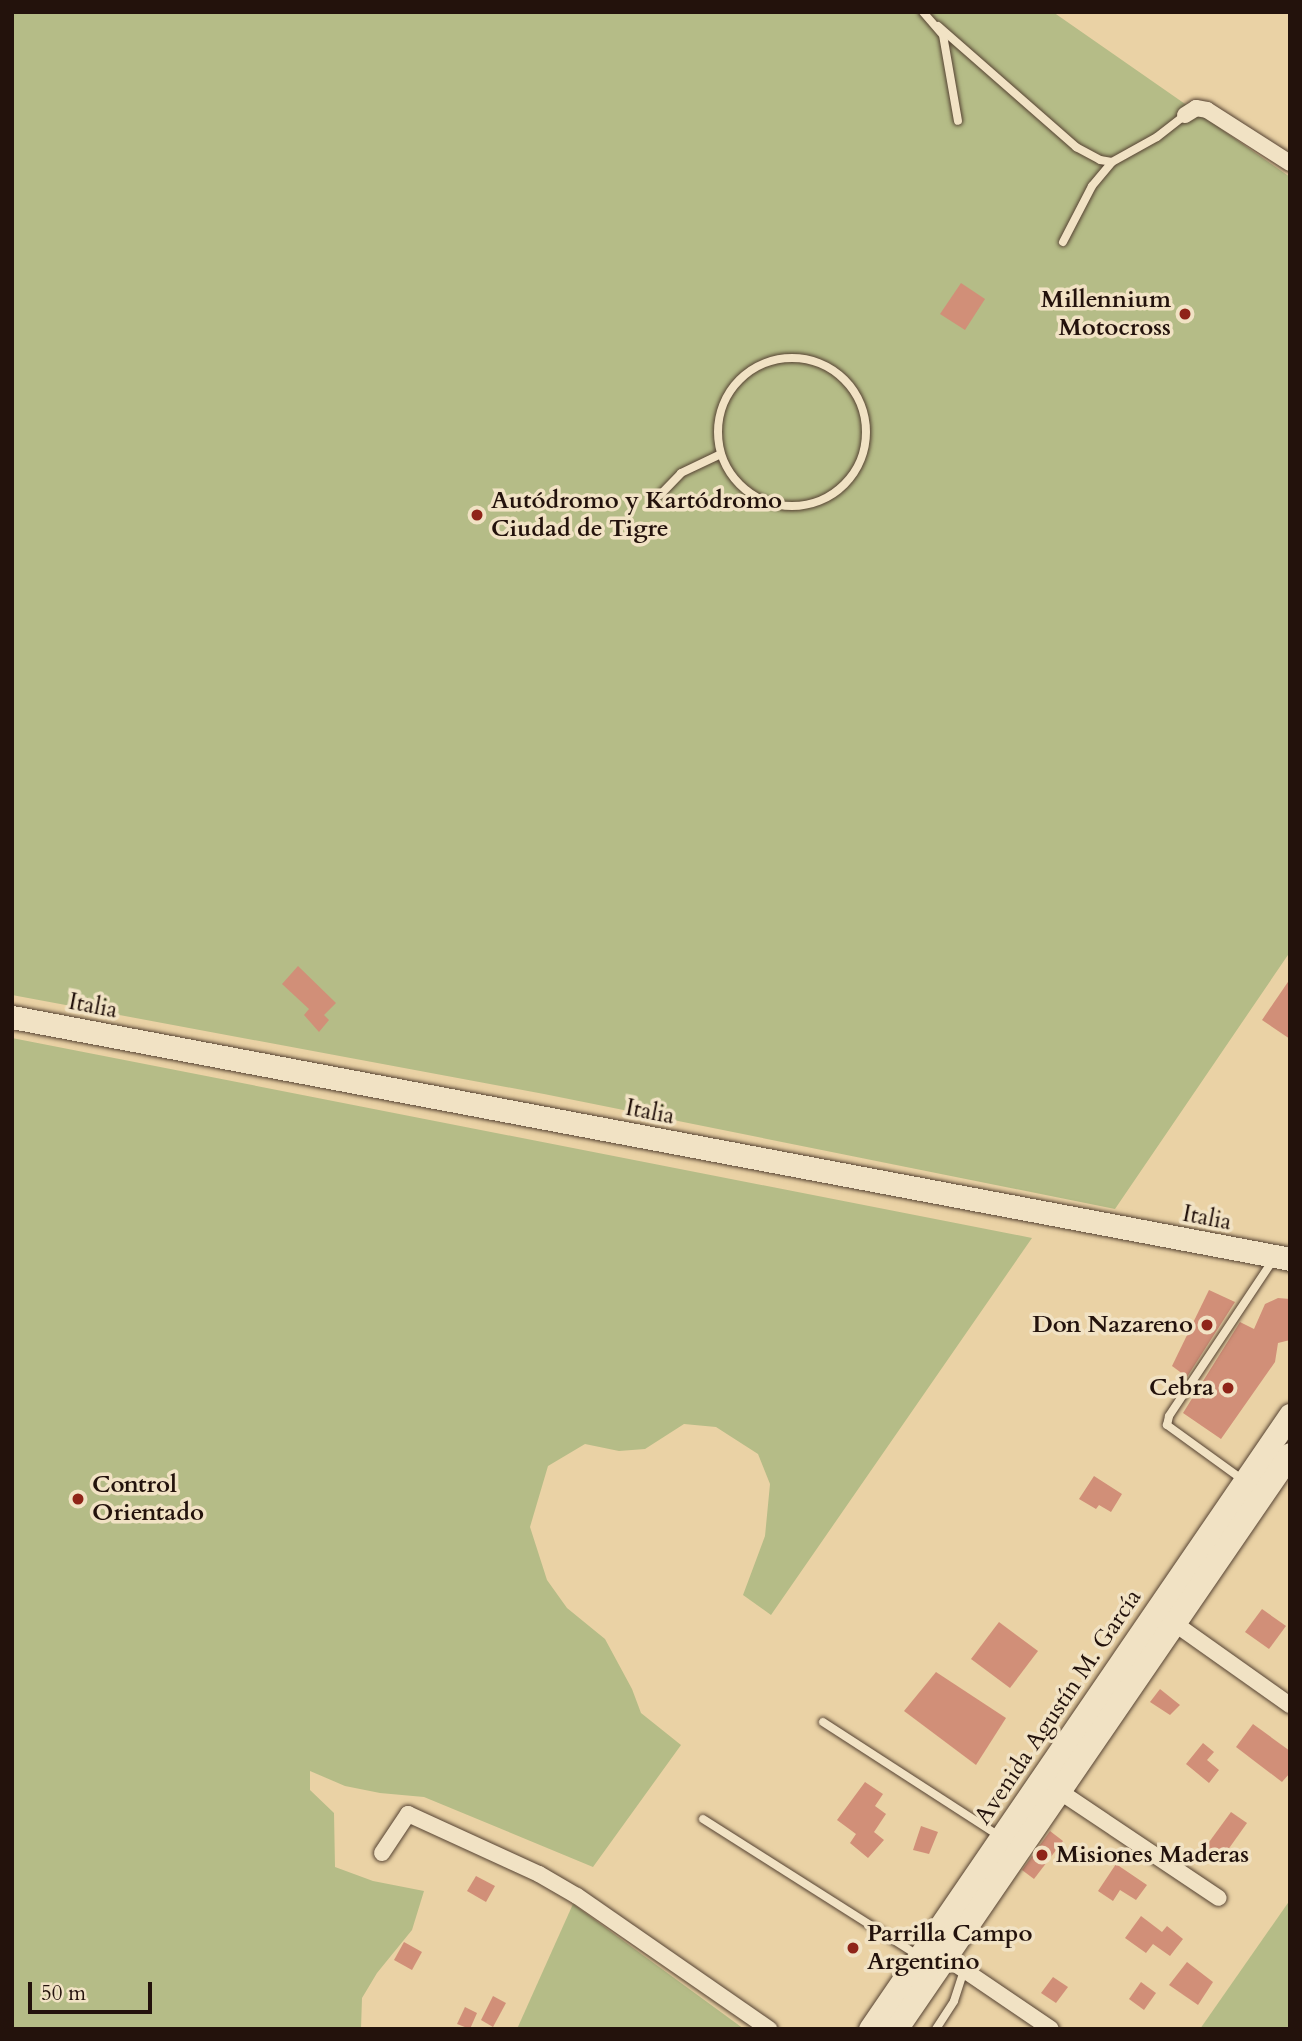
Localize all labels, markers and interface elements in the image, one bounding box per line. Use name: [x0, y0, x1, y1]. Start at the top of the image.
place label: Millennium Motocross: [1041, 286, 1171, 342]
marker: Millennium Motocross: [1177, 306, 1193, 322]
place label: Autódromo y Kartódromo Ciudad de Tigre: [491, 487, 782, 543]
marker: Autódromo y Kartódromo Ciudad de Tigre: [469, 507, 485, 523]
street label: Italia: [66, 987, 120, 1025]
street label: Italia: [623, 1093, 677, 1131]
street label: Italia: [1180, 1199, 1234, 1237]
place label: Don Nazareno: [1032, 1311, 1193, 1339]
marker: Don Nazareno: [1199, 1317, 1215, 1333]
place label: Cebra: [1149, 1374, 1214, 1402]
marker: Cebra: [1220, 1380, 1236, 1396]
place label: Control Orientado: [92, 1471, 204, 1527]
marker: Control Orientado: [70, 1491, 86, 1507]
street label: Avenida Agustín M. García: [968, 1584, 1148, 1830]
place label: Misiones Maderas: [1056, 1841, 1249, 1869]
marker: Misiones Maderas: [1034, 1847, 1050, 1863]
place label: Parrilla Campo Argentino: [867, 1920, 1033, 1976]
marker: Parrilla Campo Argentino: [845, 1940, 861, 1956]
scale bar: [32, 1968, 156, 2012]
text: 50 m: [41, 1979, 86, 2008]

